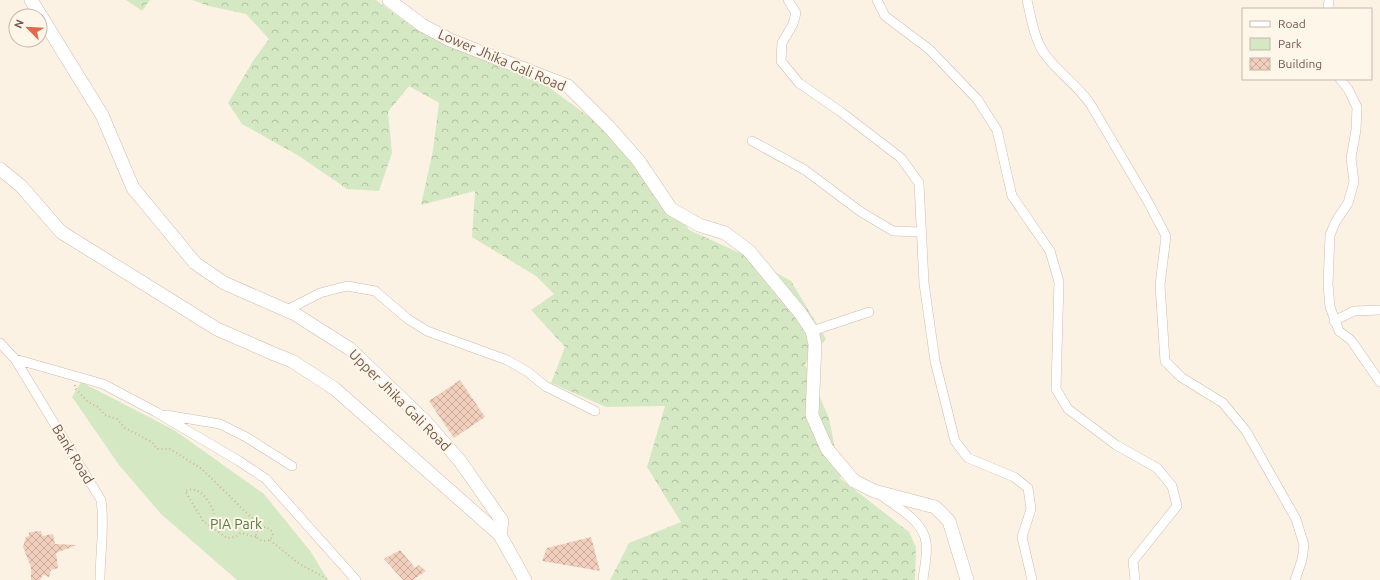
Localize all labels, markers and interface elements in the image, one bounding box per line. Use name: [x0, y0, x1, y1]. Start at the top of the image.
north arrow: [8, 8, 48, 48]
legend: [1242, 8, 1372, 80]
text: Road: [1278, 17, 1306, 30]
text: N: [12, 18, 26, 30]
street label: Lower Jhika Gali Road: [436, 26, 568, 94]
text: Park: [1278, 37, 1302, 50]
text: Building: [1278, 57, 1322, 70]
street label: Upper Jhika Gali Road: [346, 346, 454, 454]
street label: Bank Road: [49, 421, 97, 487]
park label: PIA Park: [210, 516, 262, 532]

